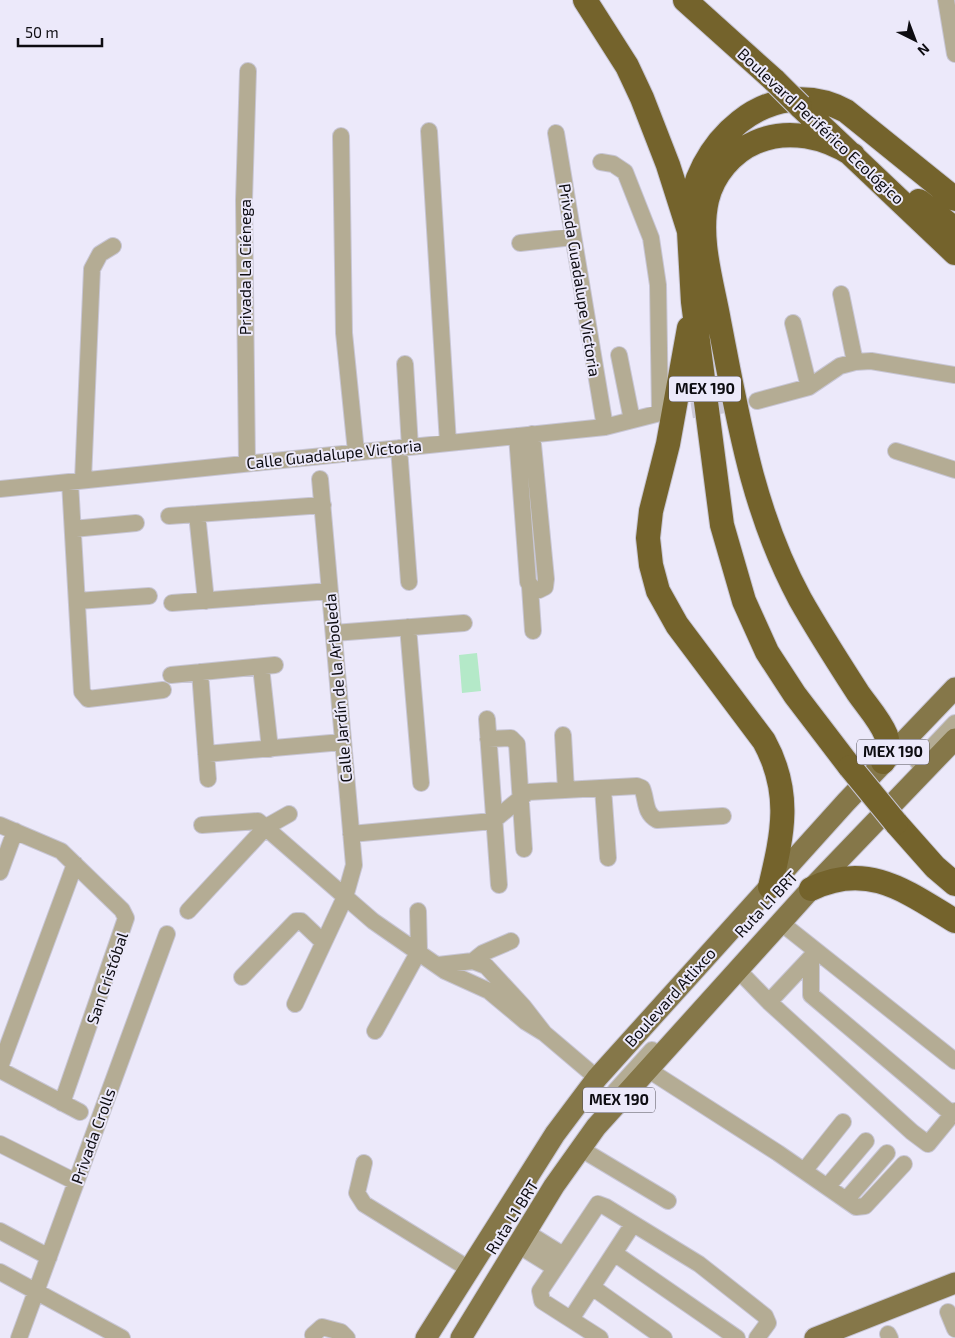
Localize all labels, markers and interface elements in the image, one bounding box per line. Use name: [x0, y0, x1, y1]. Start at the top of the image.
scale bar: [18, 15, 101, 47]
north arrow: [890, 15, 940, 65]
text: 50 m: [25, 23, 59, 41]
text: N: [915, 40, 933, 60]
street label: Boulevard Periférico Ecológico: [734, 44, 908, 208]
street label: Privada Guadalupe Victoria: [556, 182, 605, 378]
street label: Privada La Ciénega: [235, 199, 254, 335]
road number: MEX 190: [669, 376, 741, 402]
street label: Calle Guadalupe Victoria: [245, 435, 423, 472]
street label: Calle Jardín de la Arboleda: [320, 593, 355, 783]
road number: MEX 190: [857, 740, 929, 764]
street label: Ruta L1 BRT: [730, 867, 801, 941]
street label: San Cristóbal: [82, 929, 131, 1026]
street label: Boulevard Atlixco: [620, 943, 719, 1050]
street label: Privada Crolls: [66, 1085, 119, 1186]
road number: MEX 190: [583, 1088, 655, 1112]
street label: Ruta L1 BRT: [481, 1176, 542, 1257]

